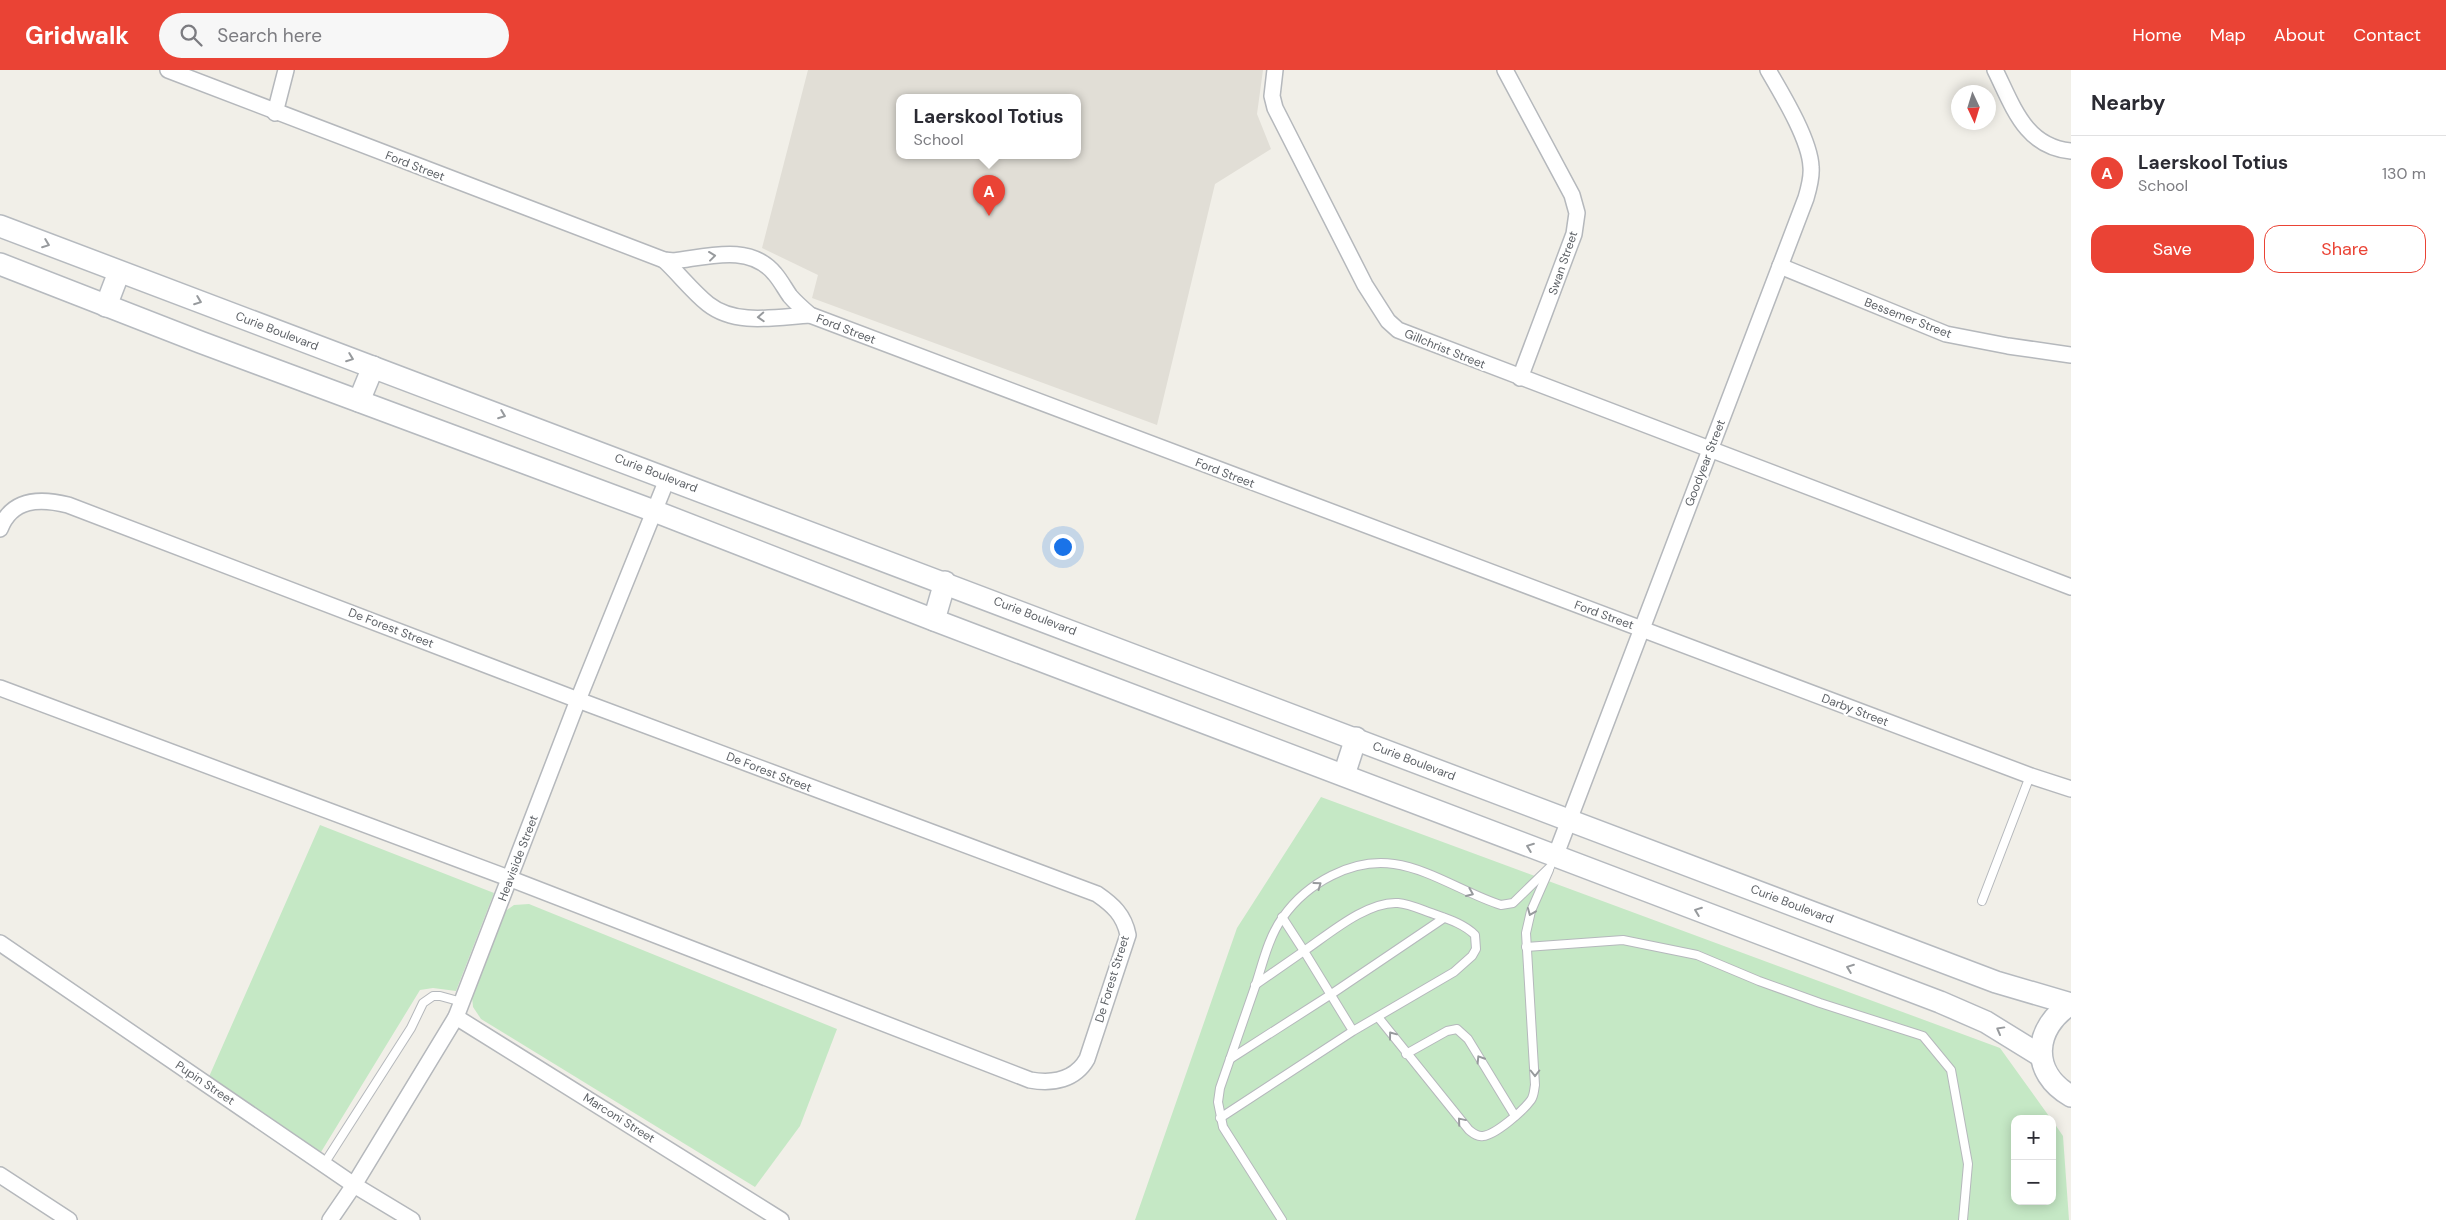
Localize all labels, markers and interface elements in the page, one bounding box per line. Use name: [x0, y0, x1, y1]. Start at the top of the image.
search box: [159, 13, 509, 58]
text: Gridwalk: [25, 20, 129, 51]
icon: search: [177, 21, 205, 49]
text: Search here: [217, 23, 322, 48]
text: Home: [2132, 23, 2182, 47]
text: Map: [2210, 23, 2246, 47]
text: About: [2274, 23, 2325, 47]
text: Contact: [2353, 23, 2421, 47]
north arrow: [1951, 85, 1996, 130]
text: Nearby: [2091, 89, 2165, 117]
popup: [896, 94, 1081, 159]
text: Laerskool Totius: [913, 104, 1064, 129]
text: School: [913, 129, 964, 150]
street label: Ford Street: [383, 147, 447, 185]
text: Laerskool Totius: [2138, 150, 2288, 175]
text: A: [2101, 163, 2113, 184]
text: 130 m: [2382, 163, 2426, 184]
pin: A: [973, 175, 1005, 216]
text: School: [2138, 175, 2188, 196]
button: Save: [2091, 225, 2254, 273]
button: Share: [2264, 225, 2426, 273]
street label: Swan Street: [1545, 229, 1581, 297]
one-way arrow: [41, 238, 49, 248]
one-way arrow: [709, 251, 717, 262]
street label: Bessemer Street: [1862, 294, 1954, 342]
one-way arrow: [193, 295, 201, 305]
street label: Curie Boulevard: [233, 308, 321, 354]
street label: Ford Street: [814, 310, 878, 348]
one-way arrow: [757, 312, 765, 323]
street label: Gillchrist Street: [1402, 325, 1488, 373]
one-way arrow: [345, 352, 353, 362]
one-way arrow: [497, 409, 506, 419]
street label: Goodyear Street: [1681, 417, 1729, 509]
street label: Curie Boulevard: [612, 450, 700, 496]
street label: Ford Street: [1193, 454, 1257, 492]
your location: [1050, 534, 1076, 560]
street label: Curie Boulevard: [991, 593, 1079, 639]
street label: Ford Street: [1572, 597, 1636, 633]
street label: De Forest Street: [346, 604, 436, 652]
street label: Darby Street: [1819, 690, 1891, 730]
street label: Curie Boulevard: [1370, 738, 1458, 784]
street label: De Forest Street: [724, 748, 814, 796]
street label: Heaviside Street: [494, 812, 542, 903]
one-way arrow: [1526, 843, 1535, 853]
street label: Curie Boulevard: [1748, 881, 1836, 927]
one-way arrow: [1312, 882, 1322, 891]
one-way arrow: [1465, 887, 1474, 897]
one-way arrow: [1527, 907, 1538, 916]
one-way arrow: [1694, 907, 1703, 917]
street label: De Forest Street: [1091, 933, 1133, 1024]
one-way arrow: [1846, 964, 1855, 974]
one-way arrow: [1996, 1027, 2005, 1037]
one-way arrow: [1390, 1032, 1398, 1041]
one-way arrow: [1477, 1056, 1486, 1065]
street label: Pupin Street: [172, 1057, 238, 1109]
one-way arrow: [1530, 1070, 1540, 1078]
street label: Marconi Street: [580, 1090, 658, 1147]
map controls: [2011, 1115, 2056, 1205]
button: +: [2011, 1115, 2056, 1160]
one-way arrow: [1459, 1118, 1467, 1127]
button: −: [2011, 1160, 2056, 1205]

